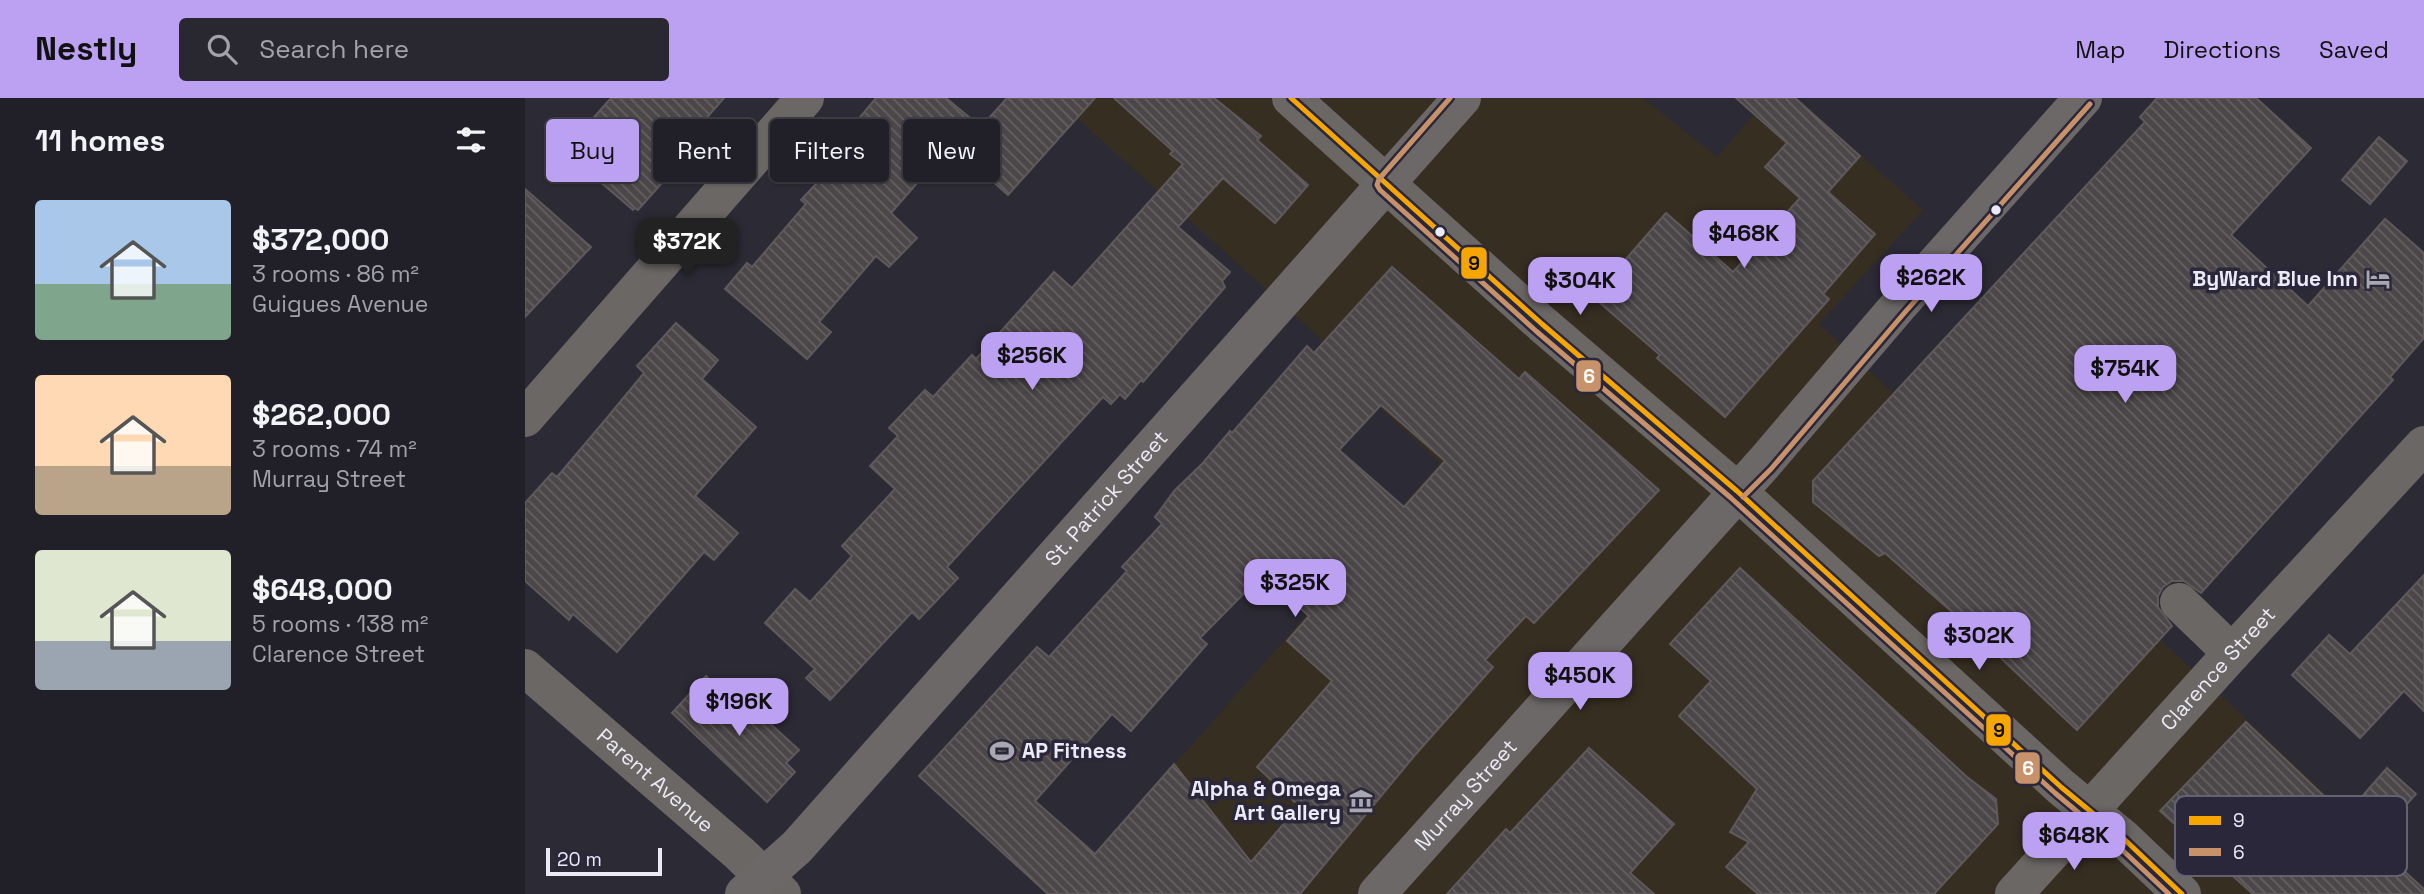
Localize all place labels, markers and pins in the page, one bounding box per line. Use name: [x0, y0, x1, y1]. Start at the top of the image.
unlabelled marker: [1989, 203, 2003, 217]
pin: $468K: [1695, 211, 1793, 270]
pin: $372K: [638, 218, 736, 278]
unlabelled marker: [1433, 225, 1447, 239]
pin: $262K: [1882, 254, 1980, 314]
pin: $304K: [1531, 258, 1629, 317]
place label: ByWard Blue Inn: [2192, 265, 2358, 292]
hotel icon: ByWard Blue Inn: [2364, 265, 2392, 293]
pin: $256K: [983, 332, 1081, 392]
pin: $754K: [2076, 345, 2174, 405]
pin: $325K: [1246, 560, 1344, 619]
pin: $302K: [1930, 612, 2028, 672]
pin: $450K: [1531, 652, 1629, 712]
pin: $196K: [690, 678, 788, 738]
sports icon: AP Fitness: [988, 737, 1016, 765]
place label: AP Fitness: [1022, 737, 1127, 764]
place label: Alpha & Omega Art Gallery: [1191, 775, 1341, 826]
museum icon: Alpha & Omega Art Gallery: [1347, 787, 1375, 815]
pin: $648K: [2025, 812, 2123, 872]

